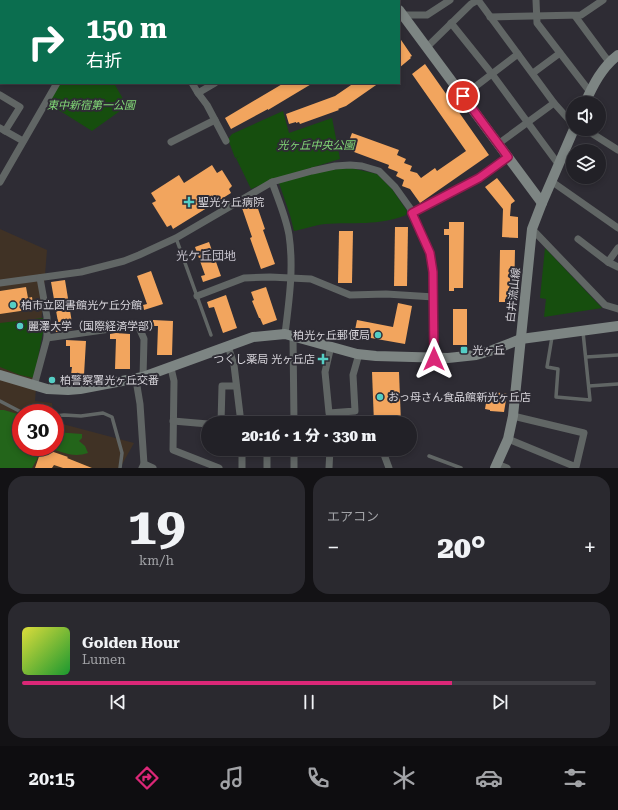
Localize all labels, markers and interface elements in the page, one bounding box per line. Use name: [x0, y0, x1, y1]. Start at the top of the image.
text: 150 m: [86, 12, 167, 45]
icon: right: [20, 16, 72, 68]
text: 右折: [86, 50, 122, 71]
pin: [446, 79, 480, 113]
icon: arrive: [452, 85, 474, 107]
map controls: [566, 96, 606, 184]
button: sound: [566, 96, 606, 136]
park label: 東中新宿第一公園: [47, 99, 137, 112]
park label: 光ヶ丘中央公園: [278, 139, 356, 152]
button: layers: [566, 144, 606, 184]
marker: 聖光ヶ丘病院: [183, 196, 195, 208]
place label: 聖光ヶ丘病院: [198, 196, 264, 209]
district label: 光ケ丘団地: [176, 249, 236, 263]
street label: 白井流山線: [504, 267, 523, 323]
place label: 柏市立図書館光ケ丘分館: [21, 299, 142, 312]
marker: 柏市立図書館光ケ丘分館: [8, 300, 18, 310]
place label: 麗澤大学（国際経済学部）: [28, 320, 160, 333]
marker: 麗澤大学（国際経済学部）: [15, 321, 25, 331]
place label: 柏光ヶ丘郵便局: [293, 329, 370, 342]
marker: 柏光ヶ丘郵便局: [373, 330, 383, 340]
position arrow: [413, 338, 455, 380]
place label: 光ヶ丘: [472, 344, 505, 357]
marker: 光ヶ丘: [459, 345, 469, 355]
place label: つくし薬局 光ヶ丘店: [213, 353, 315, 366]
marker: つくし薬局 光ヶ丘店: [318, 354, 328, 364]
place label: 柏警察署光ヶ丘交番: [60, 374, 159, 387]
marker: 柏警察署光ヶ丘交番: [47, 375, 57, 385]
place label: おっ母さん食品館新光ヶ丘店: [388, 391, 531, 404]
marker: おっ母さん食品館新光ヶ丘店: [375, 392, 385, 402]
speed limit sign: 30: [12, 404, 64, 456]
text: 20:16 · 1 分 · 330 m: [242, 427, 376, 445]
text: 19: [127, 496, 186, 557]
text: エアコン: [327, 509, 379, 524]
text: 20°: [437, 530, 486, 565]
text: −: [327, 535, 339, 560]
text: +: [584, 535, 596, 560]
text: km/h: [139, 553, 174, 568]
text: Golden Hour: [82, 634, 180, 652]
text: Lumen: [82, 652, 126, 667]
icon: previous: [107, 691, 129, 713]
icon: pause: [298, 691, 320, 713]
icon: next: [489, 691, 511, 713]
icon: directions: [133, 764, 161, 792]
icon: music: [218, 764, 246, 792]
icon: phone: [304, 764, 332, 792]
icon: climate: [390, 764, 418, 792]
icon: car: [475, 764, 503, 792]
icon: filters: [561, 764, 589, 792]
text: 20:15: [29, 768, 75, 789]

